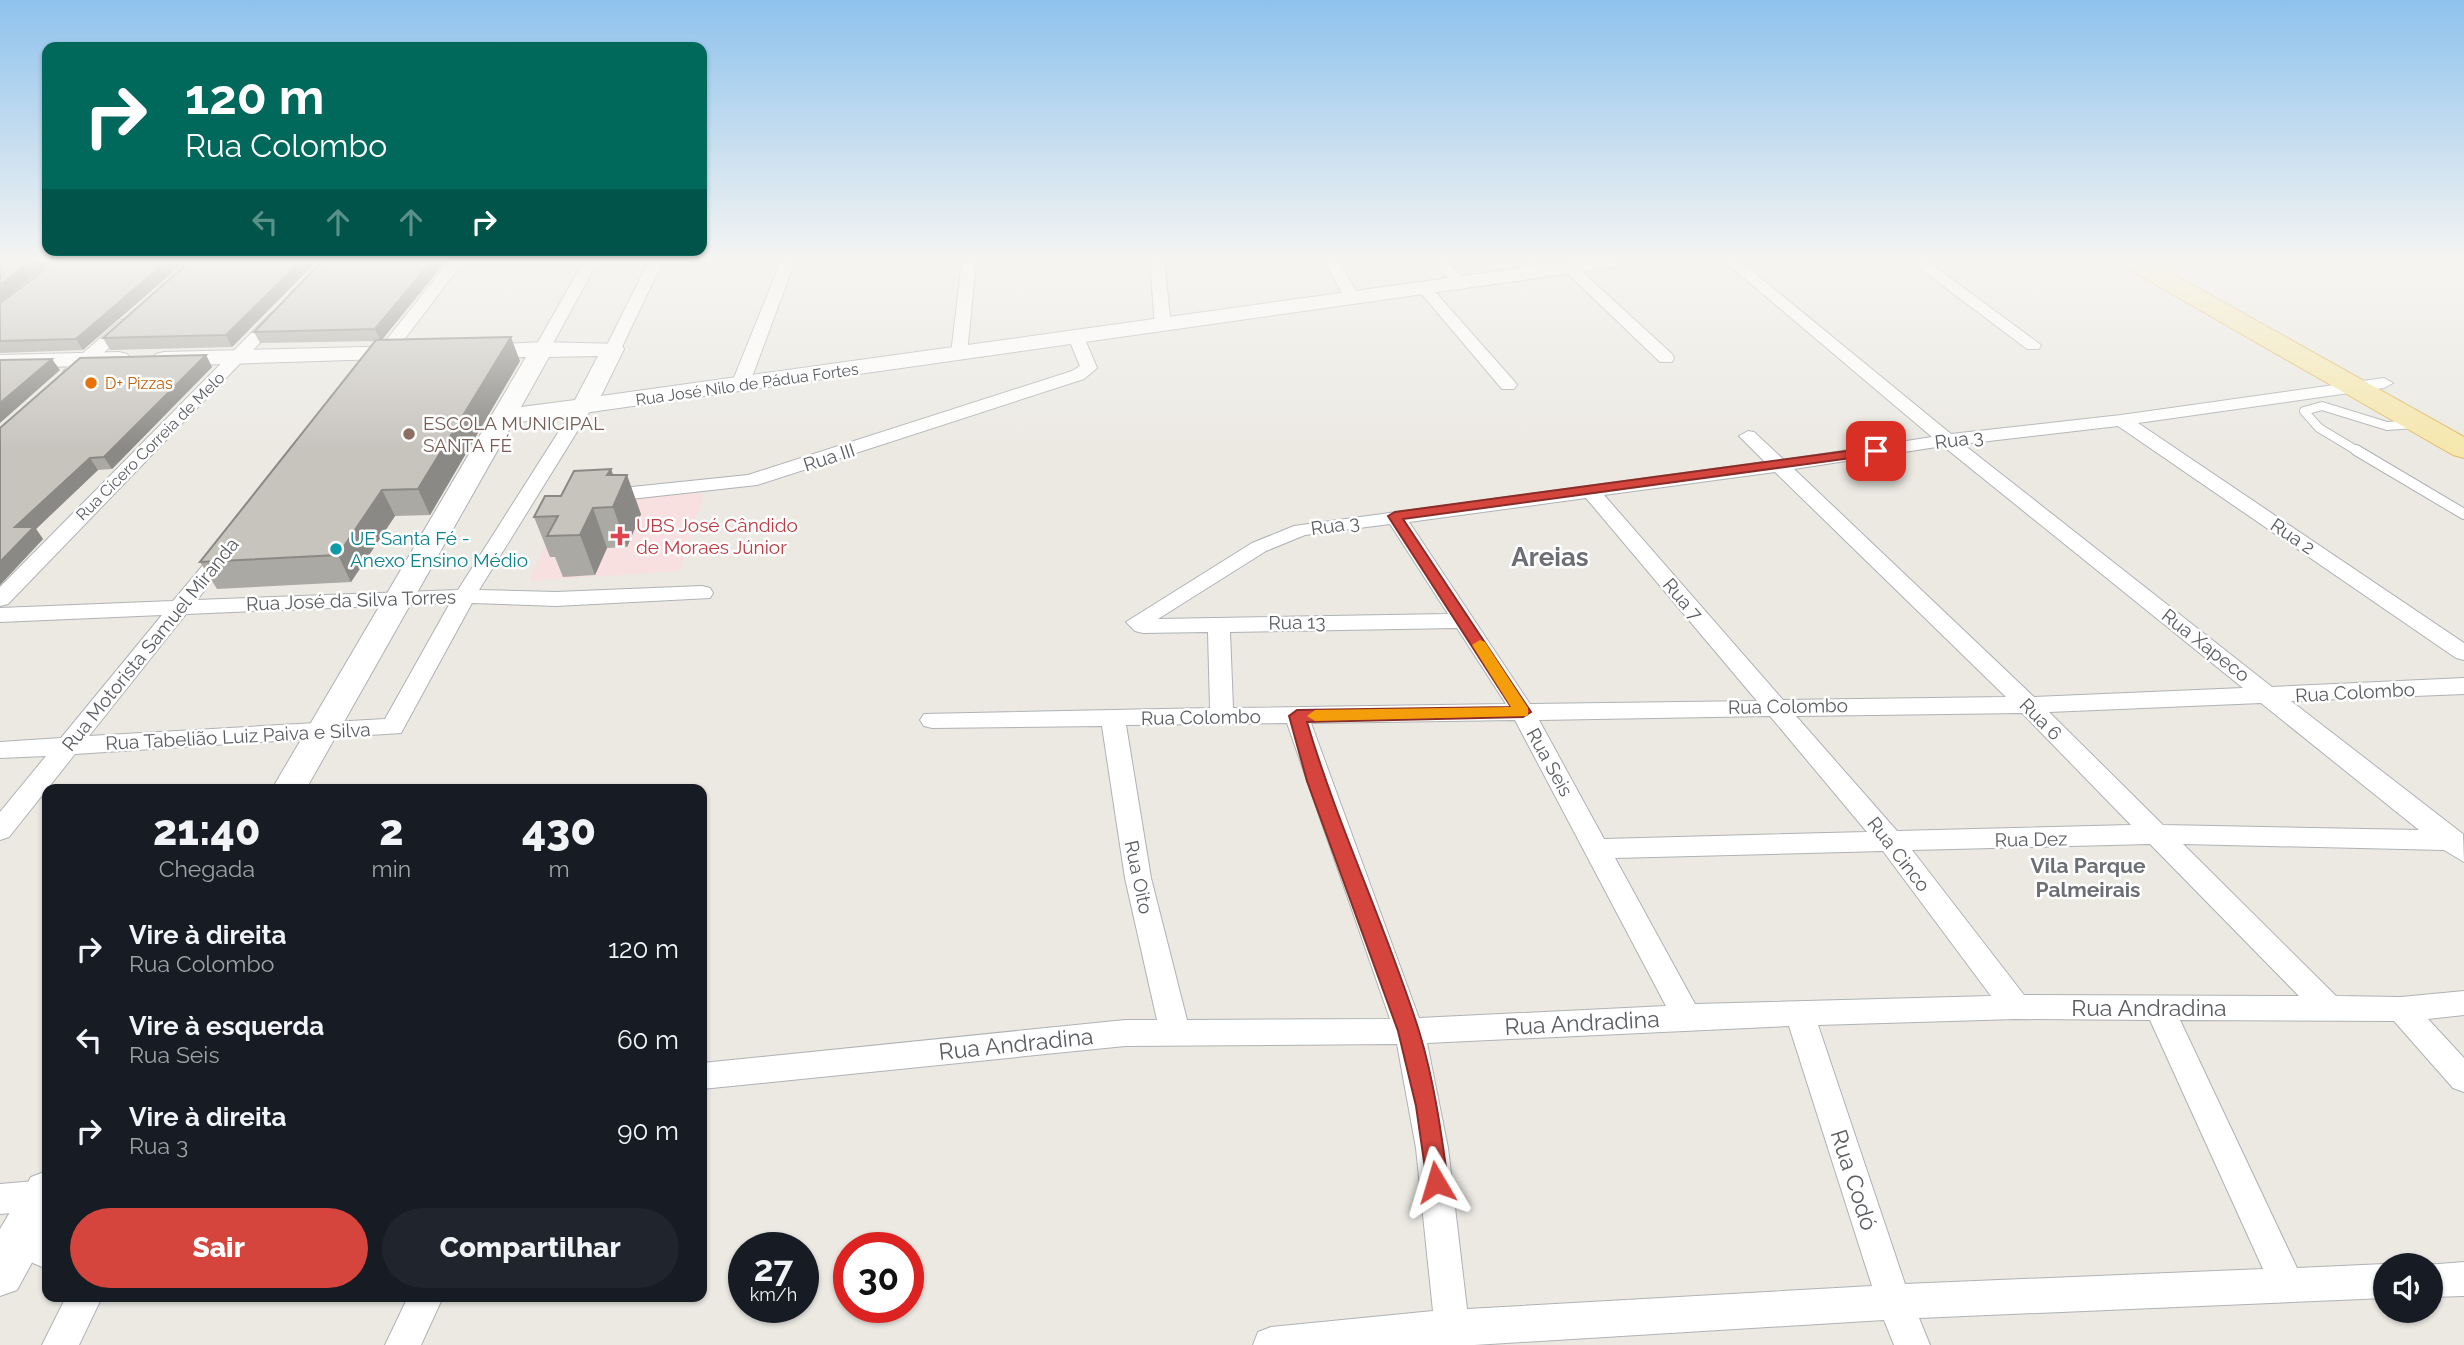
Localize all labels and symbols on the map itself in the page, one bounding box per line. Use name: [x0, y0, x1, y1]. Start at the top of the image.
street label: Rua José Nilo de Pádua Fortes: [634, 359, 860, 410]
street label: Rua Cícero Correia de Melo: [72, 368, 228, 524]
place label: D+ Pizzas: [105, 374, 173, 393]
marker: D+ Pizzas: [83, 375, 99, 391]
place label: ESCOLA MUNICIPAL SANTA FÉ: [423, 412, 604, 456]
pin: [1846, 421, 1906, 481]
street label: Rua 3: [1933, 425, 1985, 453]
marker: ESCOLA MUNICIPAL SANTA FÉ: [401, 426, 417, 442]
street label: Rua III: [800, 438, 858, 476]
street label: Rua 3: [1309, 511, 1361, 539]
street label: Rua 2: [2267, 513, 2319, 559]
place label: UBS José Cândido de Moraes Júnior: [636, 514, 798, 558]
marker: UBS José Cândido de Moraes Júnior: [610, 526, 630, 546]
place label: UE Santa Fé - Anexo Ensino Médio: [350, 527, 528, 571]
street label: Rua Motorista Samuel Miranda: [57, 533, 243, 755]
marker: UE Santa Fé - Anexo Ensino Médio: [328, 541, 344, 557]
district label: Areias: [1511, 542, 1589, 572]
street label: Rua 7: [1659, 573, 1707, 625]
street label: Rua José da Silva Torres: [246, 585, 456, 615]
street label: Rua Xapeco: [2158, 604, 2254, 686]
street label: Rua 13: [1268, 611, 1326, 633]
street label: Rua Colombo: [2294, 678, 2416, 706]
street label: Rua 6: [2015, 693, 2067, 745]
street label: Rua Colombo: [1728, 694, 1848, 718]
street label: Rua Colombo: [1141, 705, 1261, 729]
street label: Rua Tabelião Luiz Paiva e Silva: [105, 718, 371, 754]
street label: Rua Seis: [1522, 724, 1578, 800]
street label: Rua Cinco: [1863, 812, 1935, 896]
street label: Rua Dez: [1994, 827, 2068, 851]
street label: Rua Oito: [1120, 838, 1158, 916]
district label: Vila Parque Palmeirais: [2030, 853, 2146, 902]
street label: Rua Andradina: [2071, 994, 2227, 1021]
street label: Rua Andradina: [1504, 1005, 1660, 1040]
street label: Rua Andradina: [937, 1022, 1095, 1065]
street label: Rua Codó: [1826, 1126, 1883, 1234]
position arrow: [1399, 1145, 1473, 1219]
speed limit sign: 30: [833, 1232, 924, 1323]

